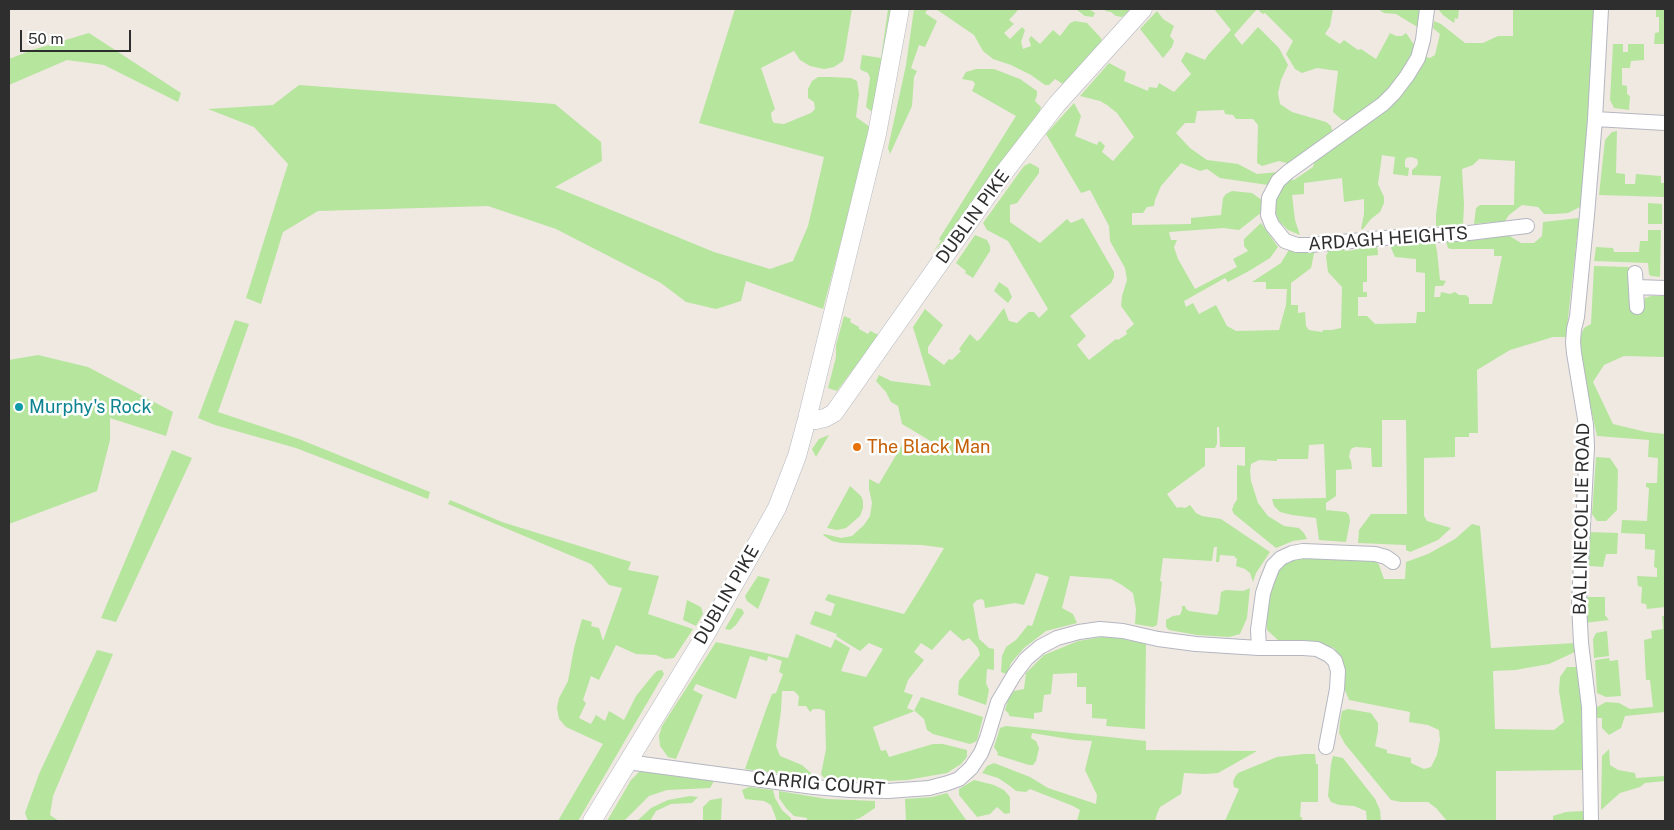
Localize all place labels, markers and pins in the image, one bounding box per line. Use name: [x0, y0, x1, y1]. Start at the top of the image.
place label: Murphy's Rock: [29, 396, 152, 418]
marker: Murphy's Rock: [13, 401, 25, 413]
place label: The Black Man: [867, 436, 990, 458]
marker: The Black Man: [851, 441, 863, 453]

